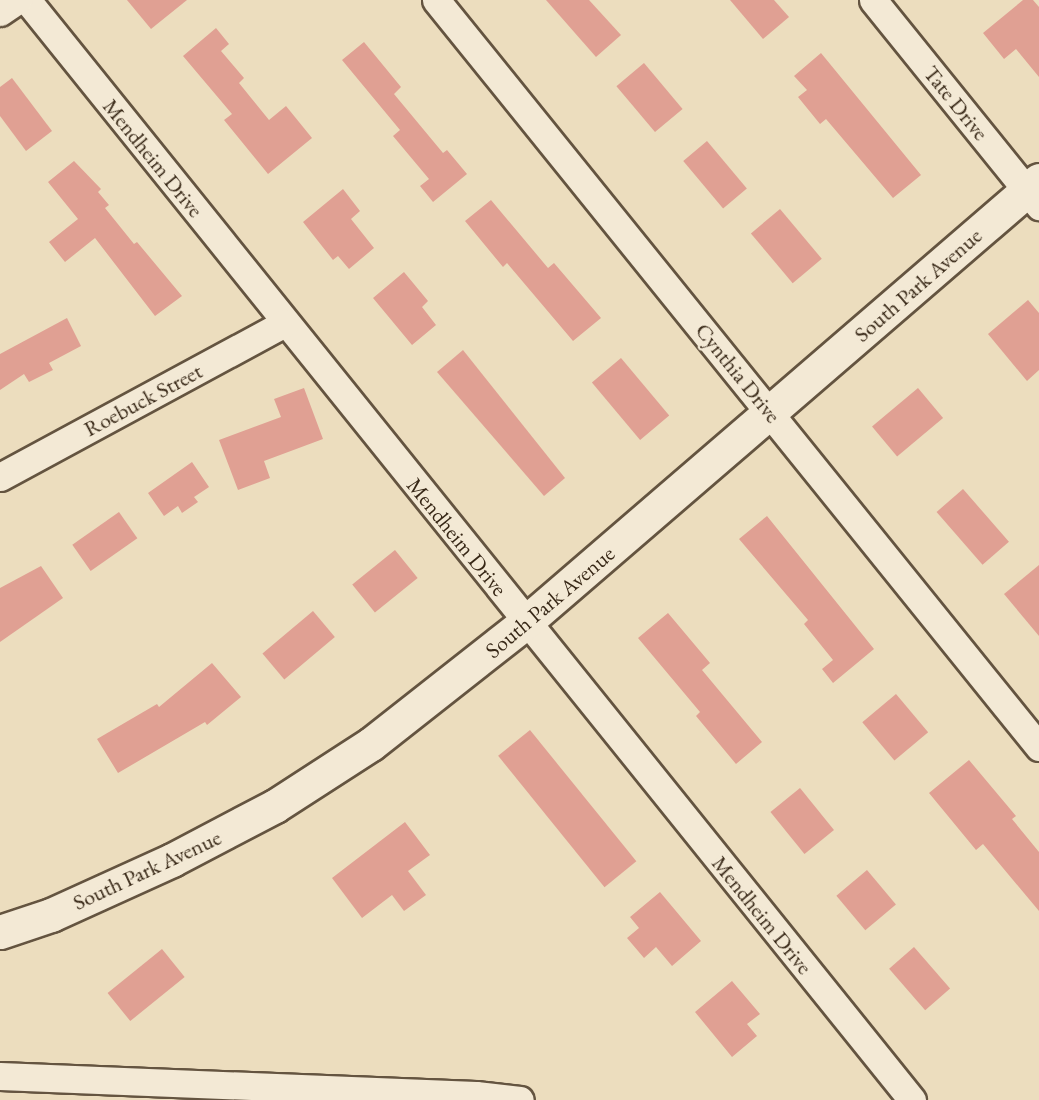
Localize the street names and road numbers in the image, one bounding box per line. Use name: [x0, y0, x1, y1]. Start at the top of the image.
street label: Tate Drive: [918, 60, 994, 146]
street label: Mendheim Drive: [97, 94, 209, 222]
street label: South Park Avenue: [849, 222, 987, 348]
street label: Cynthia Drive: [690, 318, 786, 428]
street label: Roebuck Street: [79, 358, 207, 442]
street label: Mendheim Drive: [401, 473, 513, 601]
street label: South Park Avenue: [480, 540, 620, 664]
street label: South Park Avenue: [69, 824, 225, 916]
street label: Mendheim Drive: [706, 851, 818, 979]

